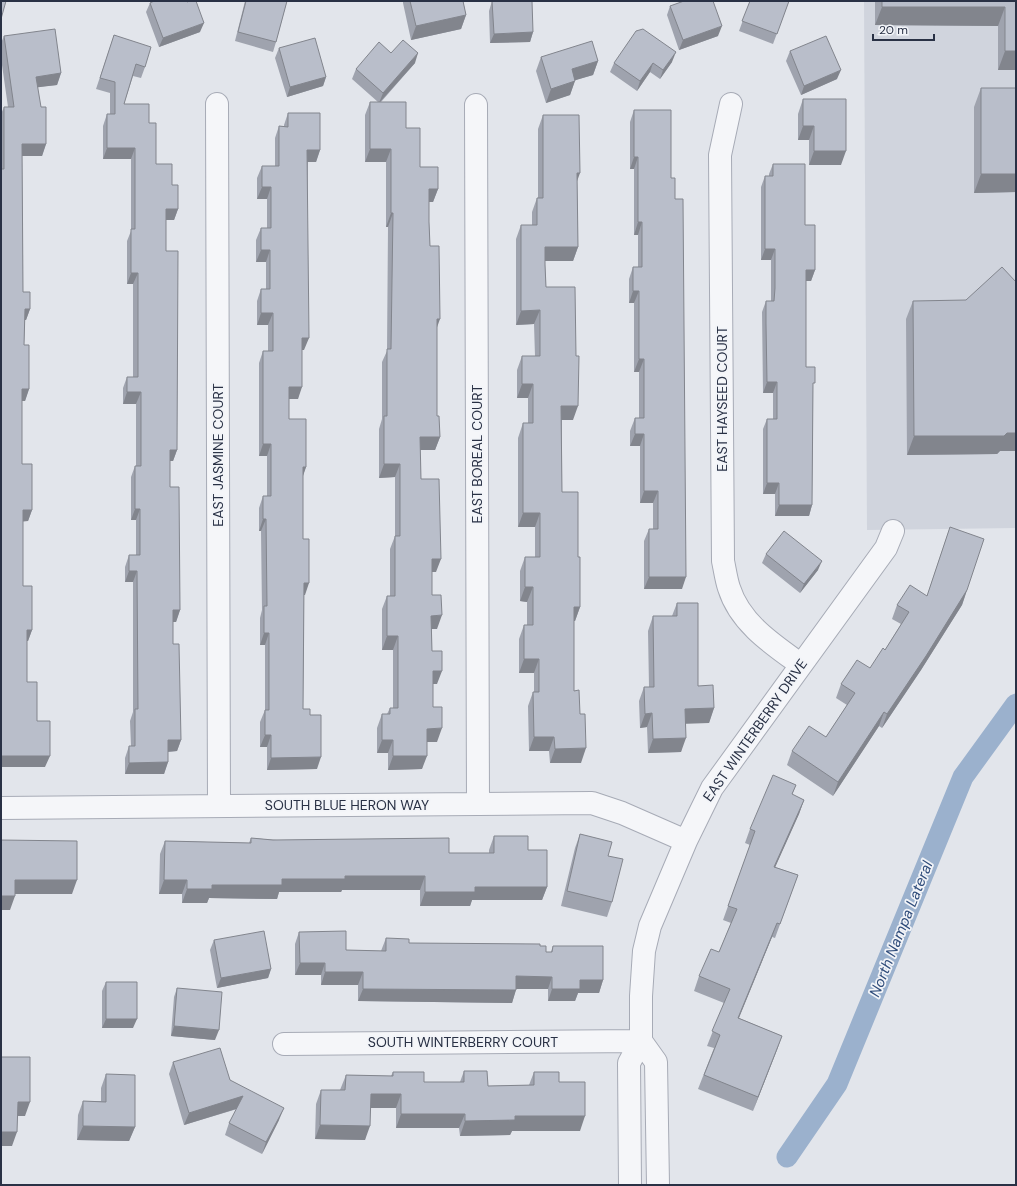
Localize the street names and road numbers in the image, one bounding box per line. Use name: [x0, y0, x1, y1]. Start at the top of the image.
street label: EAST HAYSEED COURT: [713, 326, 731, 472]
street label: EAST JASMINE COURT: [209, 383, 227, 527]
street label: EAST BOREAL COURT: [468, 384, 486, 523]
street label: EAST WINTERBERRY DRIVE: [699, 655, 811, 805]
street label: SOUTH BLUE HERON WAY: [265, 796, 429, 814]
street label: SOUTH WINTERBERRY COURT: [368, 1033, 558, 1051]

